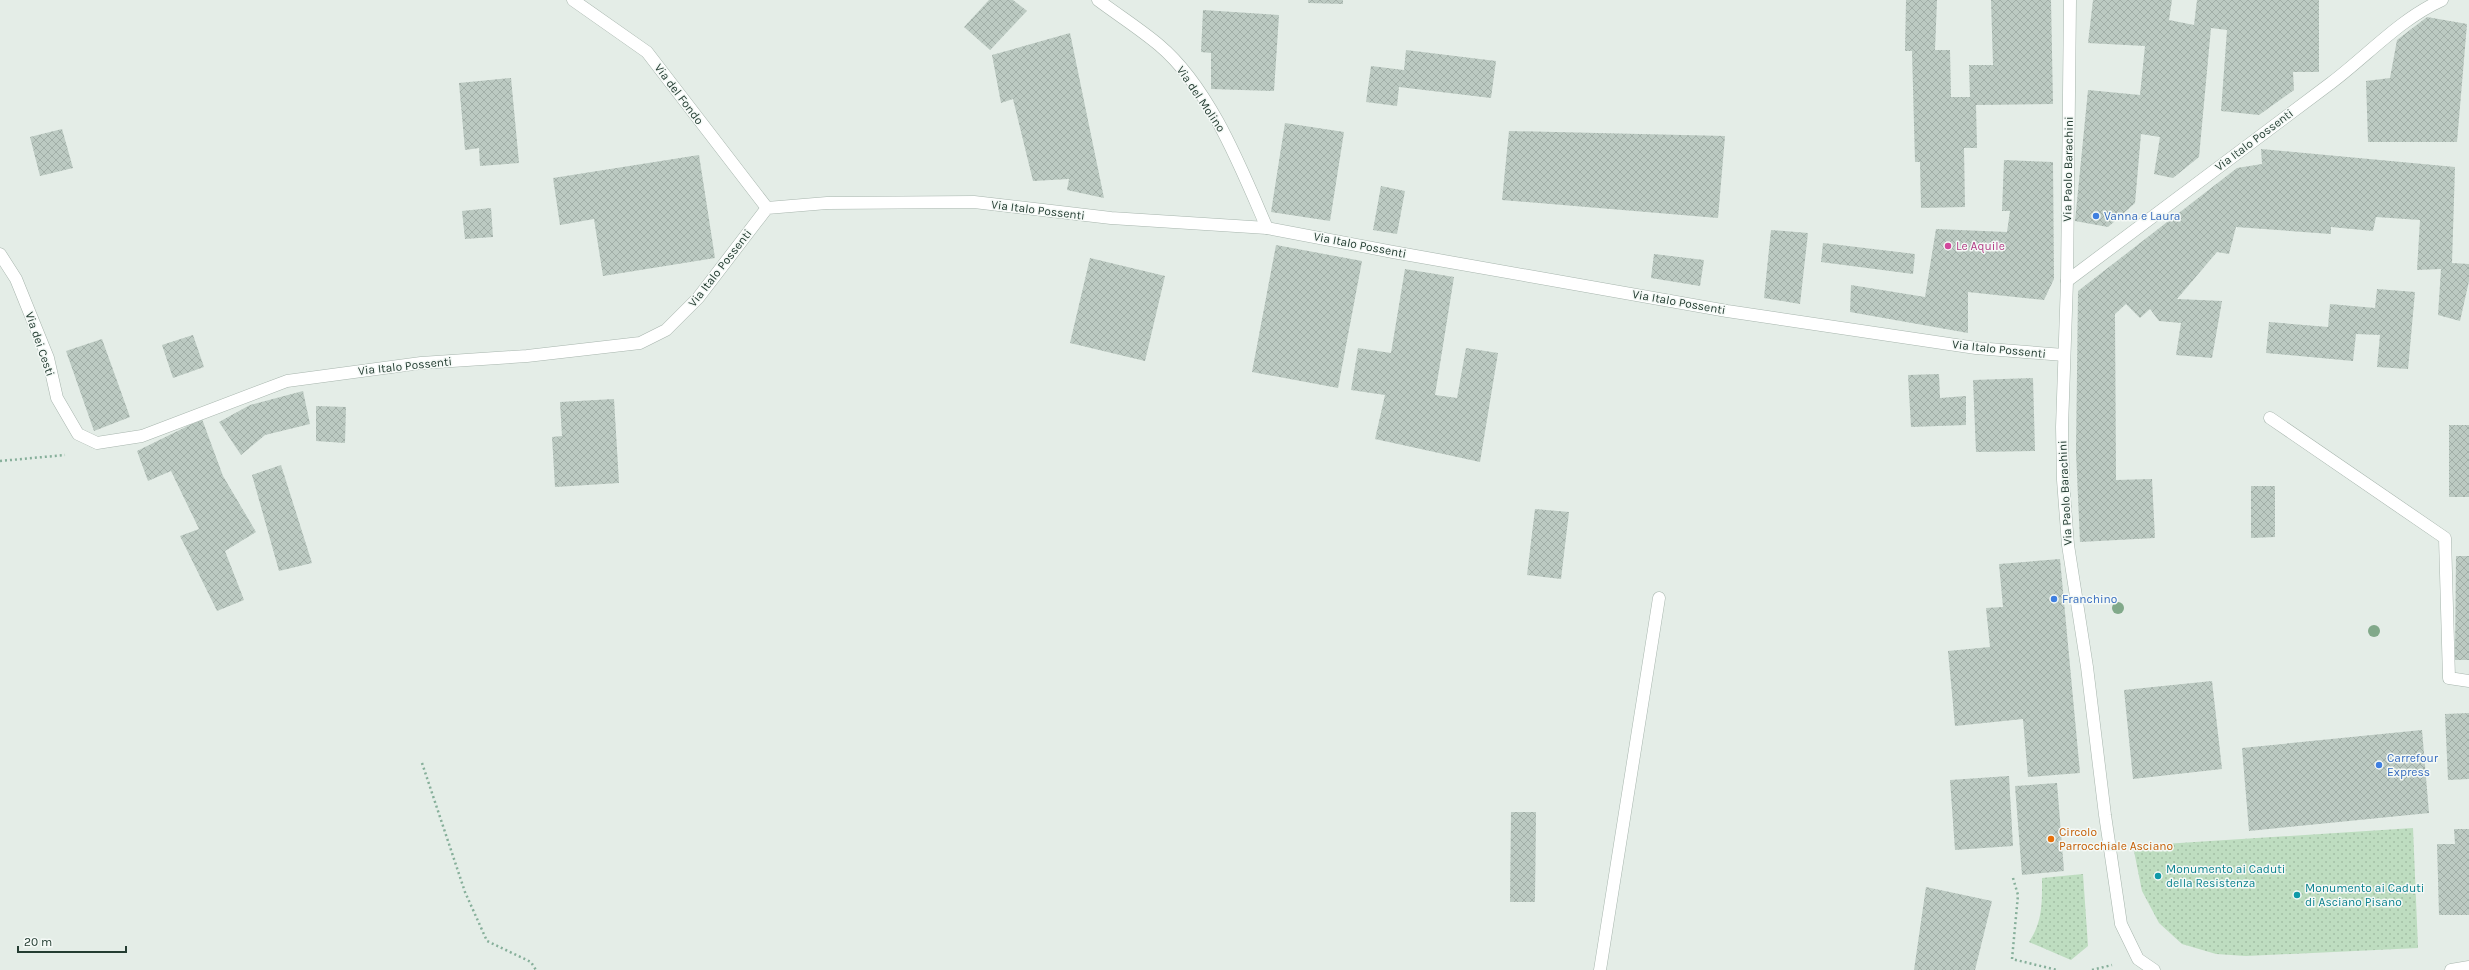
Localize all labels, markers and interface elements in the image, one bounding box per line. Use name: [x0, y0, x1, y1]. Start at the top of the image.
street label: Via del Fondo: [652, 61, 706, 127]
street label: Via del Molino: [1174, 63, 1228, 135]
street label: Via Italo Possenti: [2212, 106, 2296, 174]
street label: Via Paolo Barachini: [2060, 116, 2076, 222]
street label: Via Italo Possenti: [990, 197, 1086, 223]
place label: Vanna e Laura: [2104, 209, 2180, 223]
marker: Vanna e Laura: [2091, 211, 2101, 221]
street label: Via Italo Possenti: [685, 227, 755, 309]
street label: Via Italo Possenti: [1312, 229, 1408, 261]
place label: Le Aquile: [1956, 239, 2005, 253]
marker: Le Aquile: [1943, 241, 1953, 251]
street label: Via Italo Possenti: [1631, 287, 1727, 317]
street label: Via dei Cesti: [22, 310, 58, 378]
street label: Via Italo Possenti: [1951, 337, 2047, 361]
street label: Via Italo Possenti: [357, 354, 453, 378]
street label: Via Paolo Barachini: [2055, 440, 2075, 546]
place label: Franchino: [2062, 592, 2117, 606]
marker: Franchino: [2049, 594, 2059, 604]
place label: Carrefour Express: [2387, 751, 2439, 779]
marker: Carrefour Express: [2374, 760, 2384, 770]
place label: Circolo Parrocchiale Asciano: [2059, 825, 2173, 853]
marker: Circolo Parrocchiale Asciano: [2046, 834, 2056, 844]
place label: Monumento ai Caduti della Resistenza: [2166, 862, 2285, 890]
marker: Monumento ai Caduti della Resistenza: [2153, 871, 2163, 881]
place label: Monumento ai Caduti di Asciano Pisano: [2305, 881, 2424, 909]
marker: Monumento ai Caduti di Asciano Pisano: [2292, 890, 2302, 900]
scale bar: [18, 928, 126, 954]
text: 20 m: [24, 935, 52, 949]

